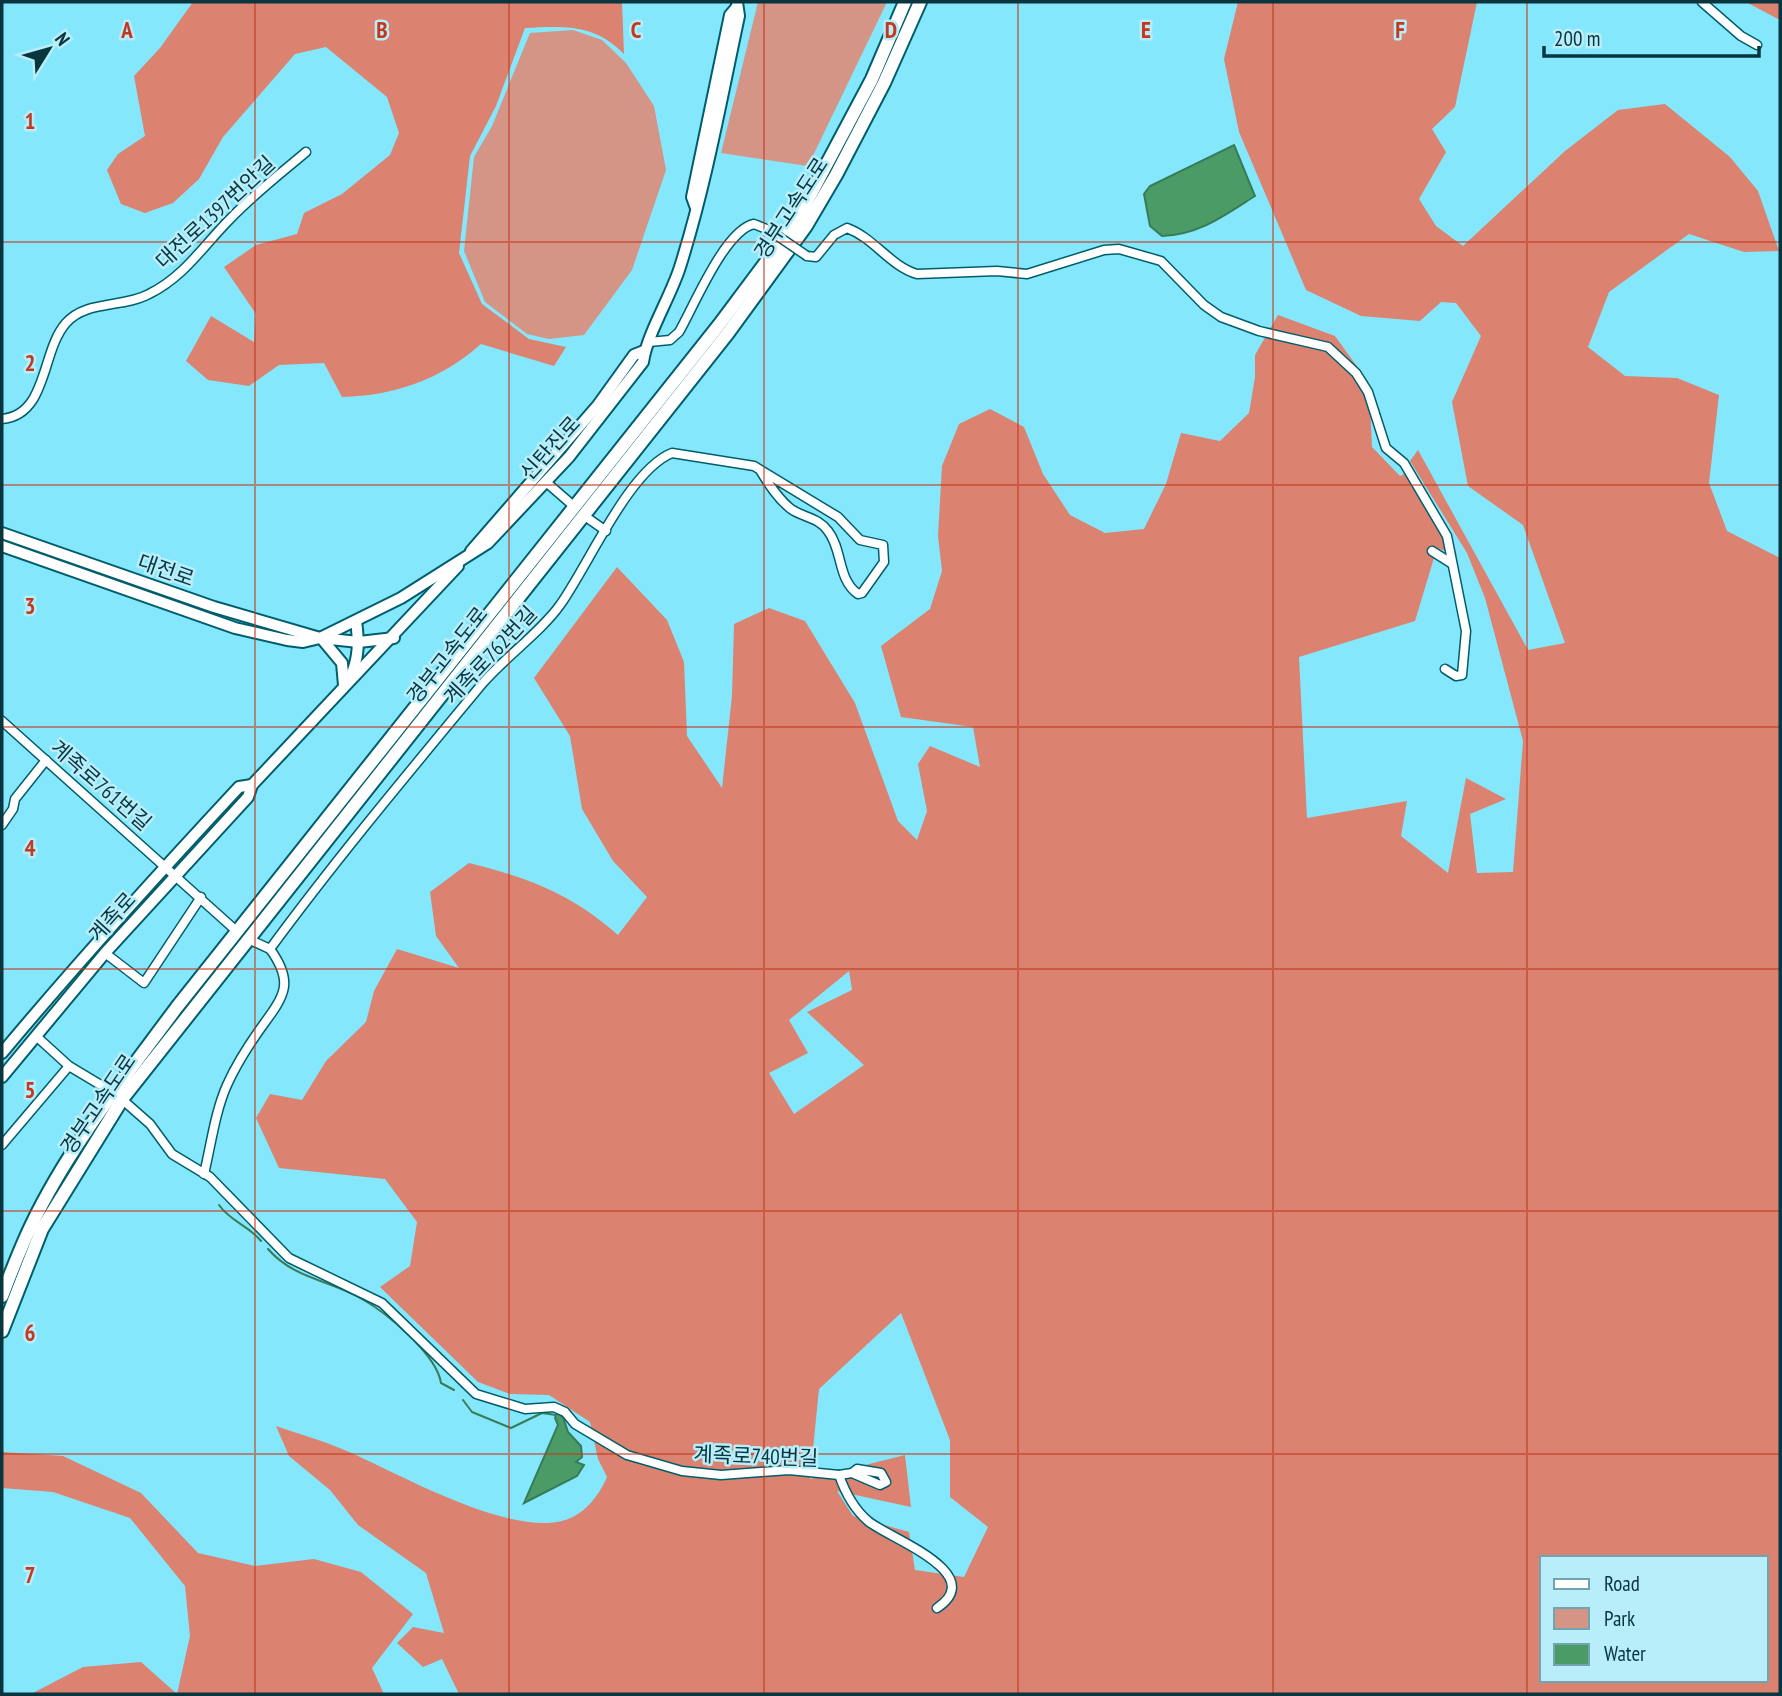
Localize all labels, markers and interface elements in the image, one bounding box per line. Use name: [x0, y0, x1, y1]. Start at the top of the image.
north arrow: [14, 14, 84, 84]
scale bar: [1544, 14, 1759, 58]
text: A: [120, 15, 133, 44]
text: B: [376, 15, 388, 44]
text: C: [631, 15, 642, 44]
text: D: [885, 15, 897, 44]
text: E: [1141, 15, 1151, 44]
text: F: [1395, 15, 1405, 44]
text: 200 m: [1554, 25, 1600, 52]
text: N: [50, 27, 75, 50]
text: 1: [25, 106, 36, 135]
street label: 대전로1397번안길: [150, 150, 280, 274]
street label: 경부고속도로: [748, 152, 834, 264]
text: 2: [25, 348, 36, 377]
street label: 신탄진로: [514, 410, 586, 486]
street label: 대전로: [134, 548, 198, 592]
text: 3: [25, 591, 36, 620]
street label: 계족로762번길: [438, 600, 542, 710]
street label: 경부고속도로: [401, 601, 493, 709]
street label: 계족로761번길: [45, 734, 157, 836]
text: 4: [25, 833, 36, 862]
street label: 계족로: [83, 886, 141, 948]
street label: 경부고속도로: [54, 1048, 142, 1160]
text: 5: [25, 1075, 36, 1104]
text: 6: [25, 1318, 36, 1347]
street label: 계족로740번길: [693, 1440, 819, 1472]
legend: [1540, 1556, 1768, 1682]
text: 7: [25, 1560, 36, 1589]
text: Road: [1604, 1570, 1640, 1597]
text: Park: [1604, 1605, 1635, 1632]
text: Water: [1604, 1640, 1646, 1667]

